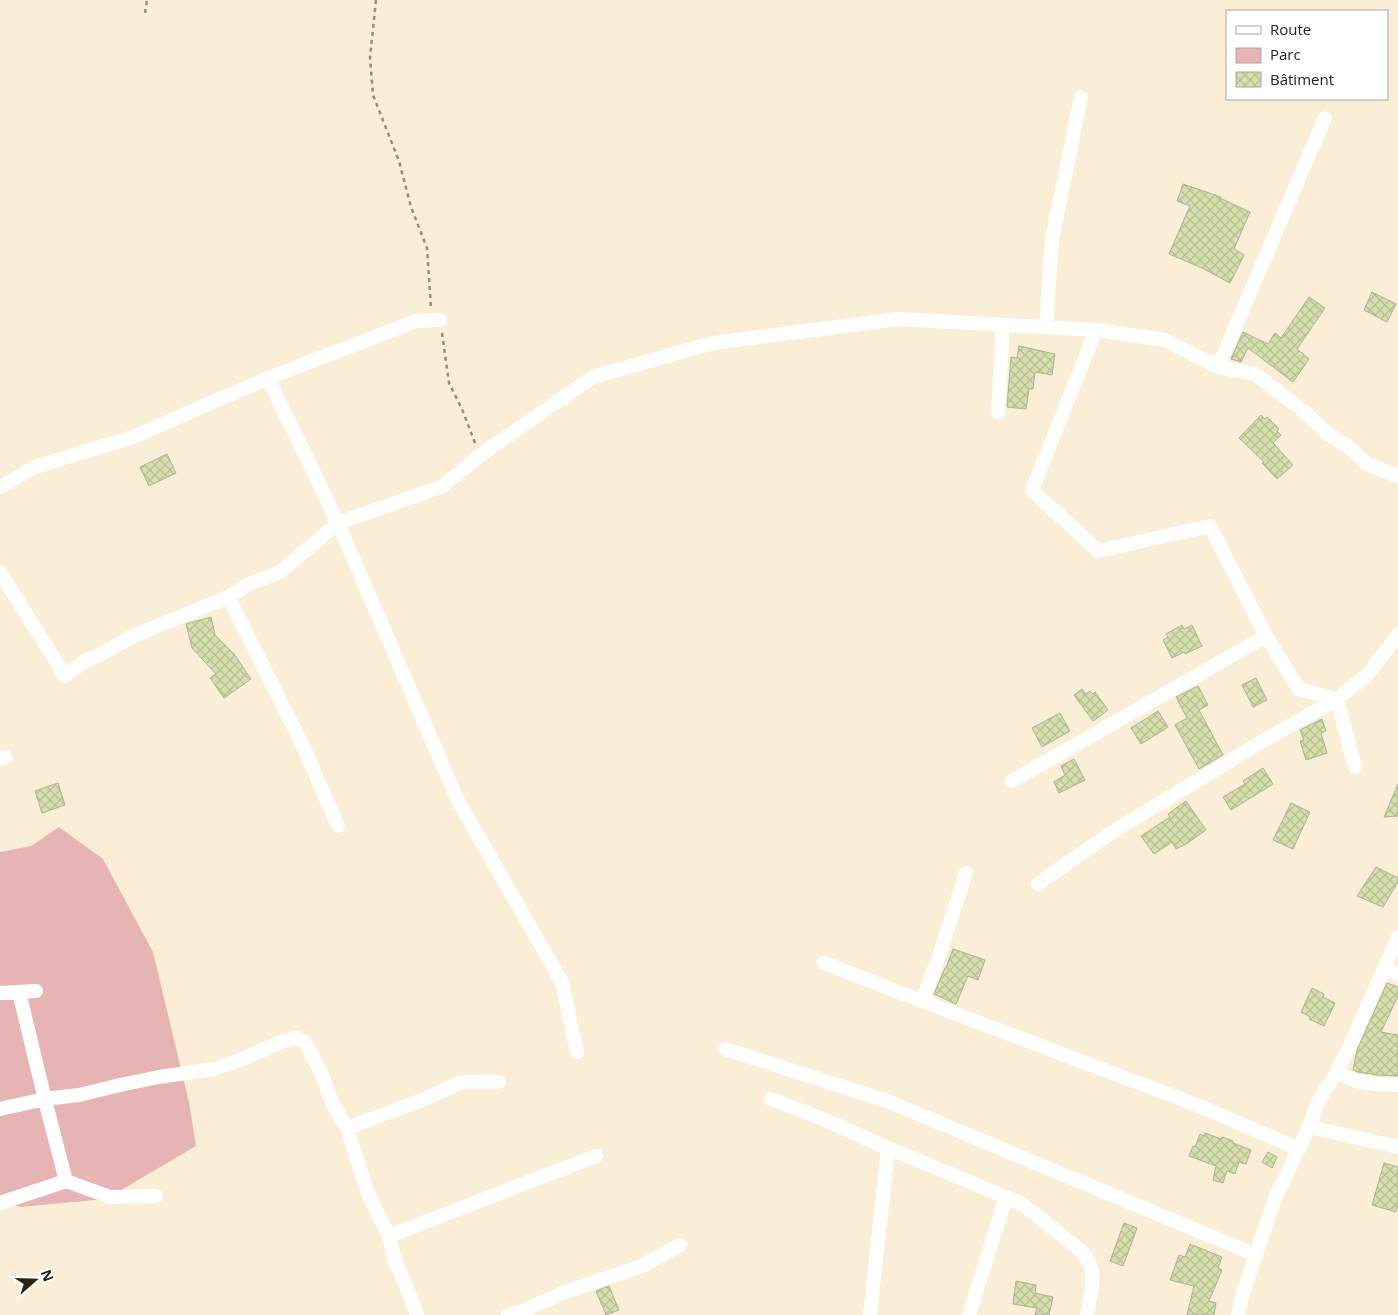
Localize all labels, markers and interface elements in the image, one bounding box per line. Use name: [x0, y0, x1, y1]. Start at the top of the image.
legend: [1226, 10, 1388, 100]
text: Route: [1270, 19, 1311, 39]
text: Parc: [1270, 44, 1301, 64]
text: Bâtiment: [1270, 69, 1334, 89]
north arrow: [10, 1255, 60, 1305]
text: N: [37, 1267, 59, 1284]

